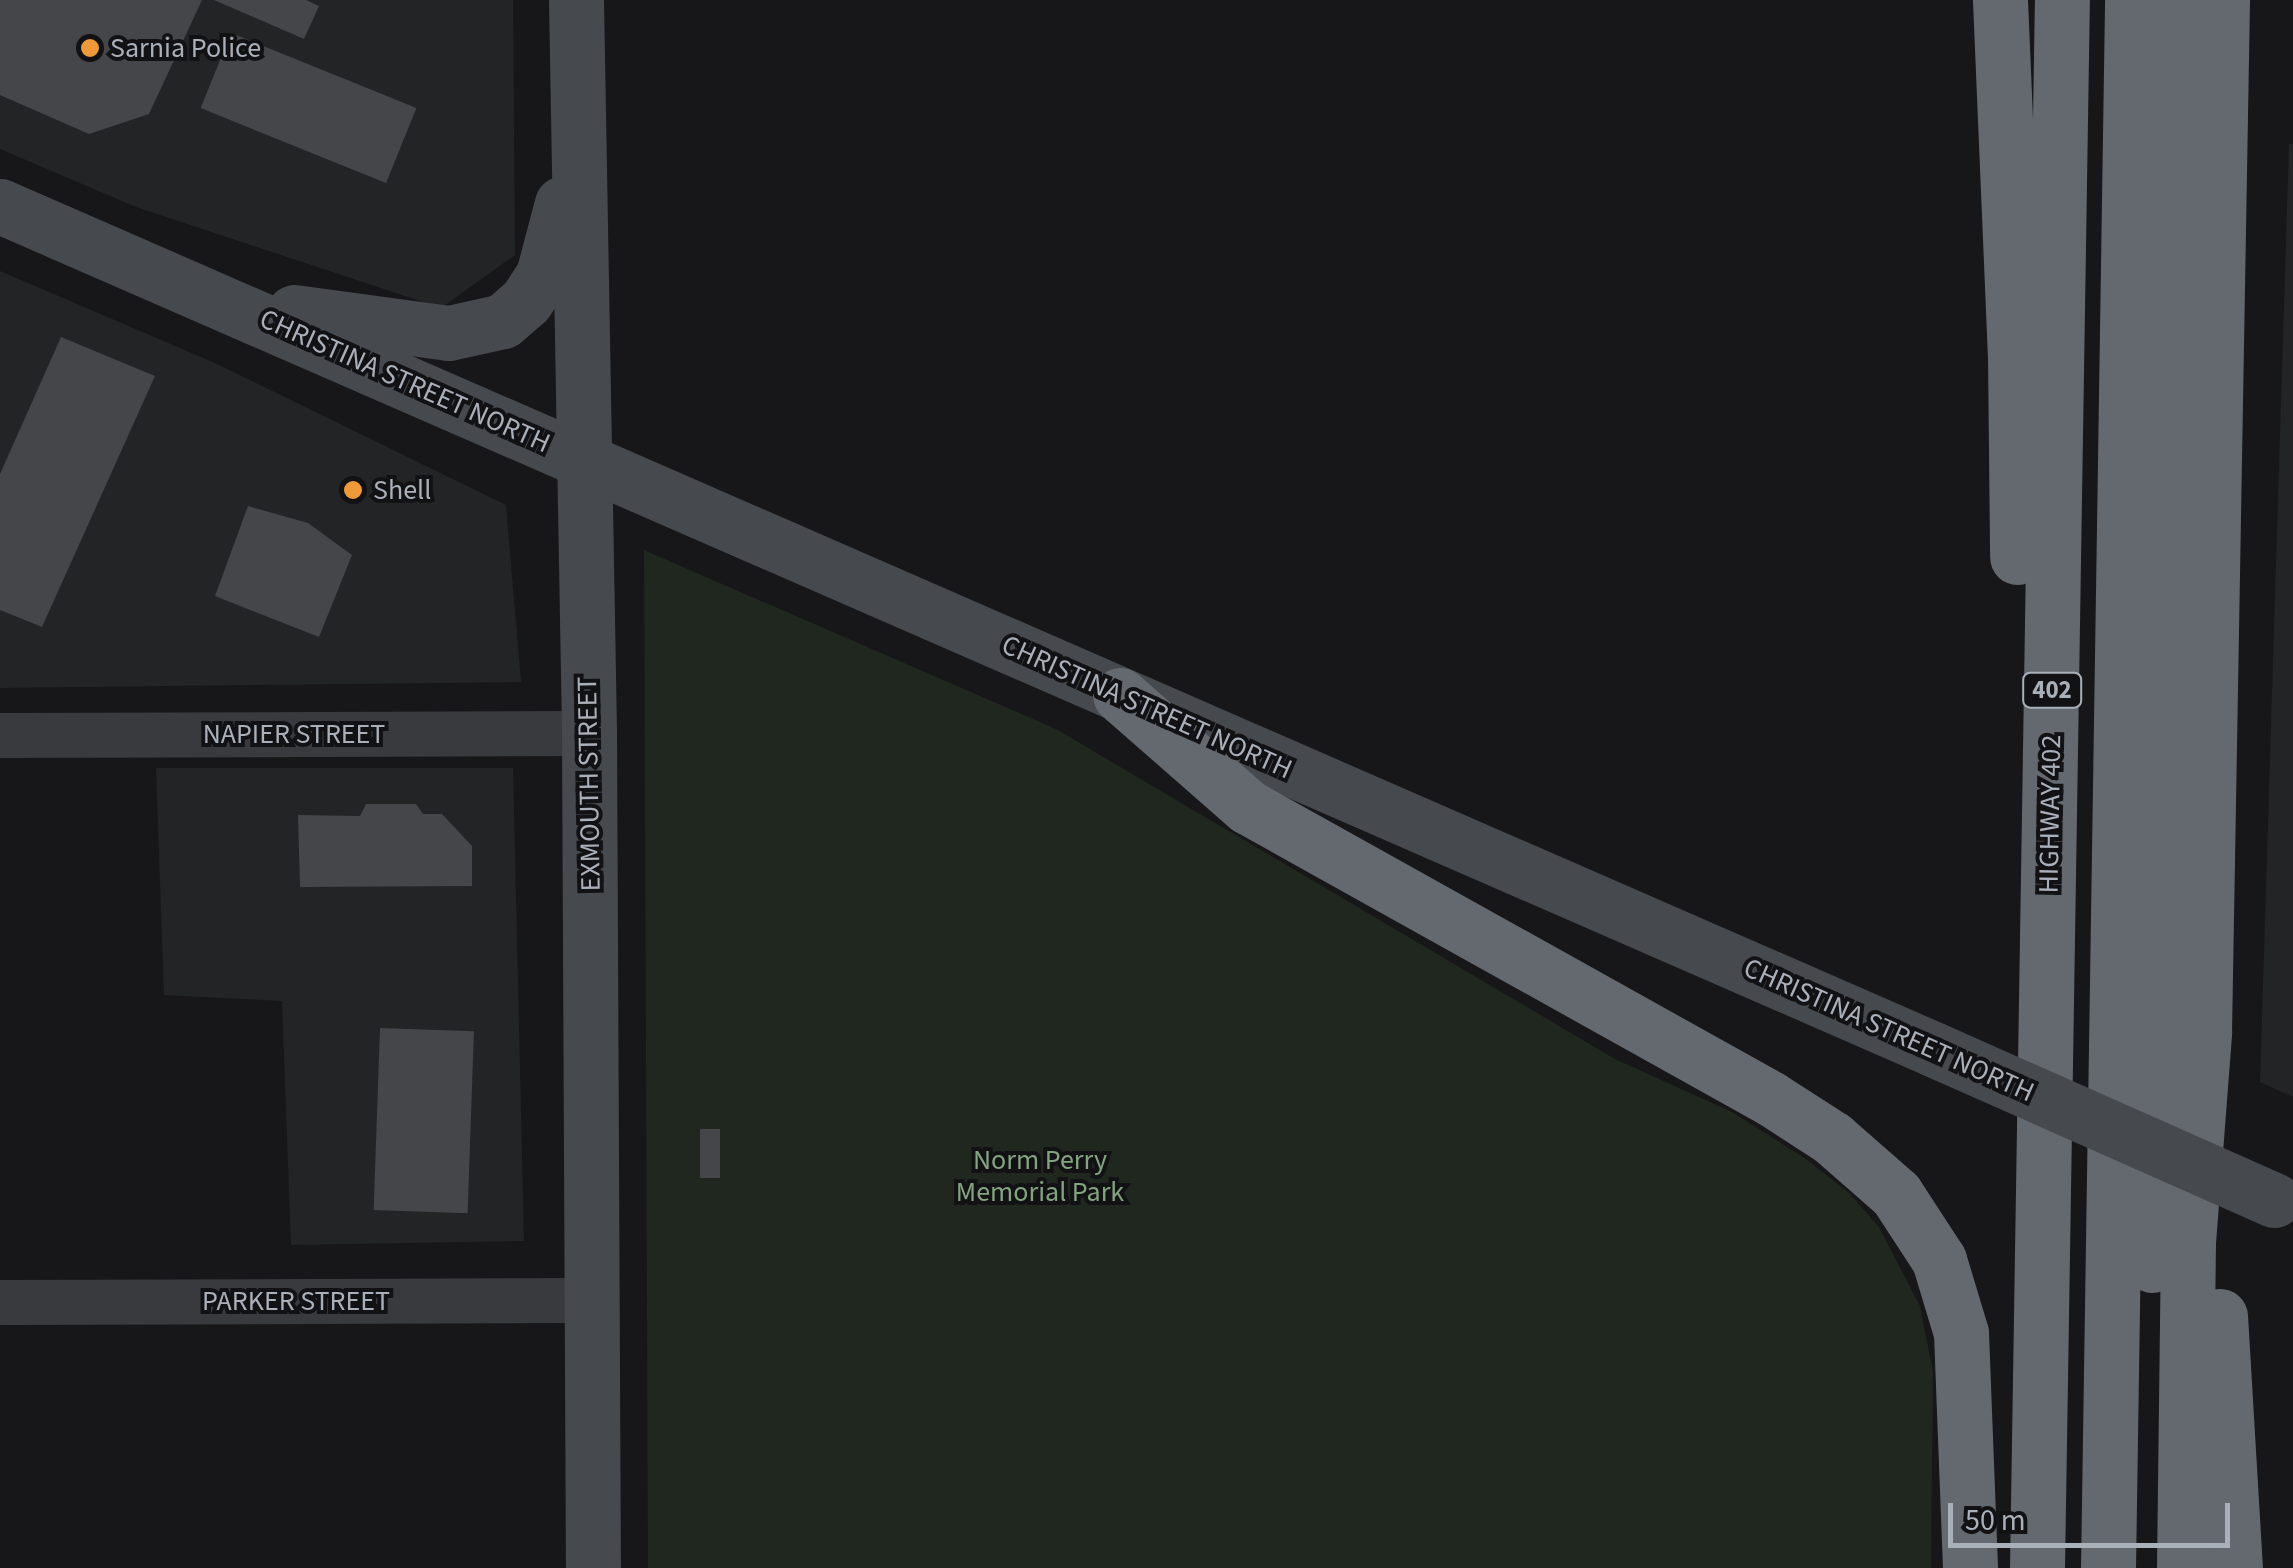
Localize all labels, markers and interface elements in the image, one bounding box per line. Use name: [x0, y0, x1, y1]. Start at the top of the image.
place label: Sarnia Police: [110, 31, 261, 65]
marker: Sarnia Police: [79, 37, 101, 59]
street label: CHRISTINA STREET NORTH: [255, 302, 555, 460]
place label: Shell: [373, 473, 431, 507]
marker: Shell: [342, 479, 364, 501]
street label: CHRISTINA STREET NORTH: [997, 628, 1297, 786]
road number: 402: [2022, 670, 2082, 710]
street label: EXMOUTH STREET: [570, 676, 608, 892]
street label: NAPIER STREET: [203, 717, 385, 751]
street label: HIGHWAY 402: [2032, 734, 2068, 894]
street label: CHRISTINA STREET NORTH: [1739, 951, 2039, 1109]
park label: Norm Perry Memorial Park: [956, 1143, 1124, 1209]
street label: PARKER STREET: [202, 1284, 390, 1318]
scale bar: [1953, 1483, 2236, 1545]
text: 50 m: [1965, 1499, 2026, 1542]

